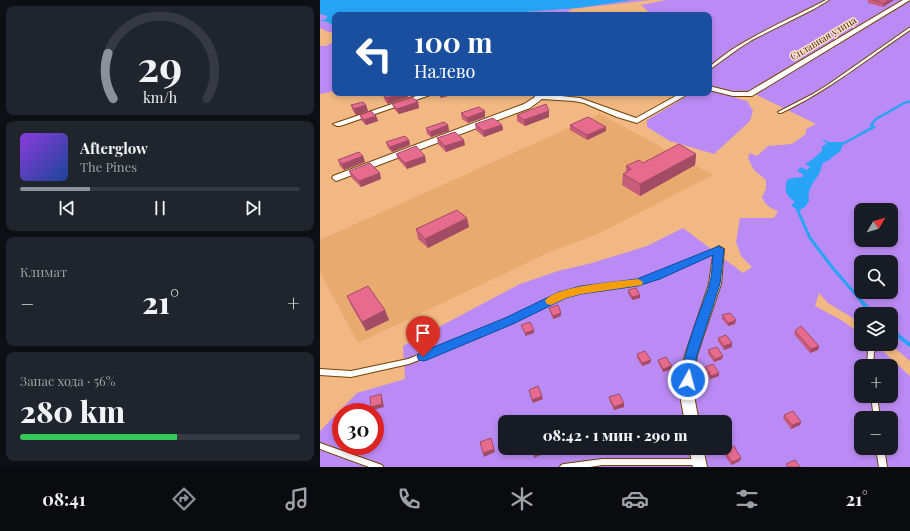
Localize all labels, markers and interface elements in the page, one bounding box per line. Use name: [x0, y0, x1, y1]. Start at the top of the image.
street label: Сплавная улица: [787, 13, 859, 63]
text: 100 m: [414, 23, 493, 60]
icon: left: [348, 28, 400, 80]
text: 29: [138, 36, 182, 91]
text: Налево: [414, 59, 475, 83]
text: km/h: [143, 87, 178, 106]
text: Afterglow: [80, 138, 148, 158]
text: The Pines: [80, 158, 137, 175]
icon: previous: [56, 197, 78, 219]
icon: pause: [149, 197, 171, 219]
icon: next: [242, 197, 264, 219]
north arrow: [854, 203, 898, 247]
map controls: [854, 203, 898, 455]
button: search: [854, 255, 898, 299]
text: Климат: [20, 263, 67, 280]
text: 21°: [142, 282, 179, 322]
text: −: [20, 288, 34, 318]
text: +: [287, 288, 300, 318]
button: layers: [854, 307, 898, 351]
pin: [406, 316, 440, 357]
icon: arrive: [412, 322, 434, 344]
position arrow: [667, 359, 709, 401]
button: +: [854, 359, 898, 403]
text: Запас хода · 56%: [20, 372, 115, 389]
text: 280 km: [20, 391, 125, 431]
speed limit sign: 30: [332, 403, 384, 455]
button: −: [854, 411, 898, 455]
text: 08:42 · 1 мин · 290 m: [543, 425, 687, 445]
icon: directions: [170, 485, 198, 513]
icon: music: [283, 485, 311, 513]
icon: phone: [395, 485, 423, 513]
icon: climate: [508, 485, 536, 513]
icon: car: [621, 485, 649, 513]
icon: filters: [733, 485, 761, 513]
text: 08:41: [42, 487, 86, 511]
text: 21°: [846, 487, 868, 511]

